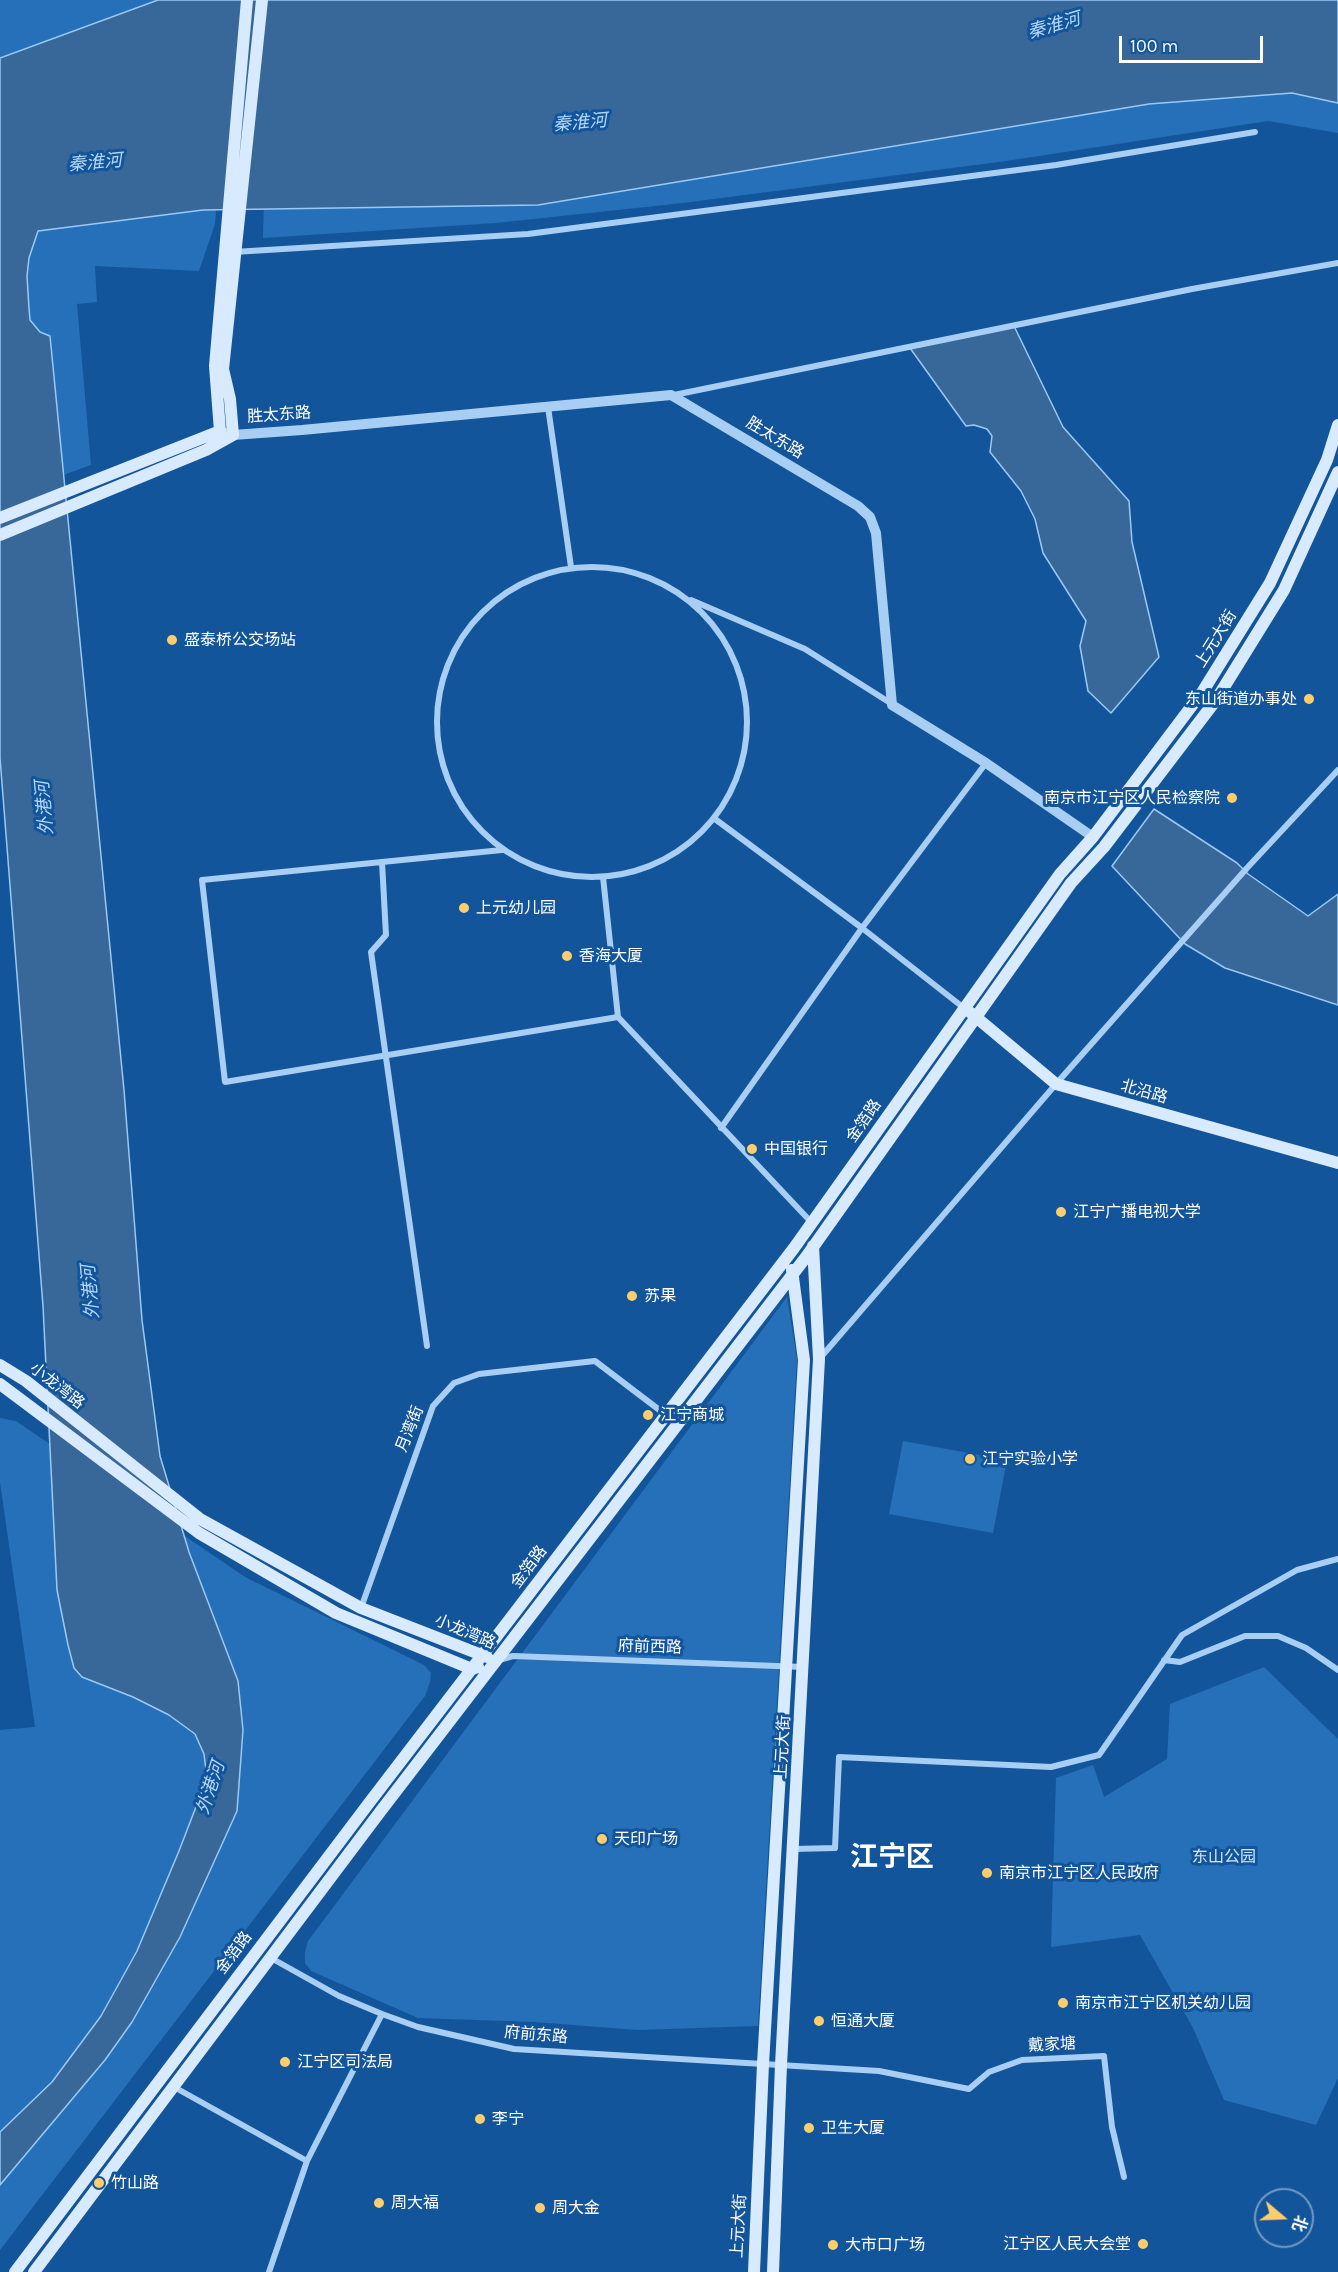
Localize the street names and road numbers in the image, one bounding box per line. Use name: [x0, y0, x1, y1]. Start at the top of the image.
street label: 胜太东路: [246, 403, 312, 427]
street label: 胜太东路: [743, 413, 807, 463]
street label: 上元大街: [1191, 607, 1241, 671]
street label: 北沿路: [1118, 1076, 1170, 1108]
street label: 金箔路: [842, 1096, 886, 1146]
street label: 小龙湾路: [26, 1359, 88, 1413]
street label: 月湾街: [392, 1403, 428, 1455]
street label: 金箔路: [507, 1542, 551, 1592]
street label: 小龙湾路: [432, 1611, 498, 1653]
street label: 府前西路: [618, 1636, 682, 1658]
street label: 上元大街: [772, 1715, 794, 1779]
street label: 金箔路: [212, 1928, 256, 1978]
street label: 府前东路: [503, 2023, 569, 2047]
street label: 戴家塘: [1028, 2034, 1076, 2056]
street label: 上元大街: [728, 2194, 750, 2258]

